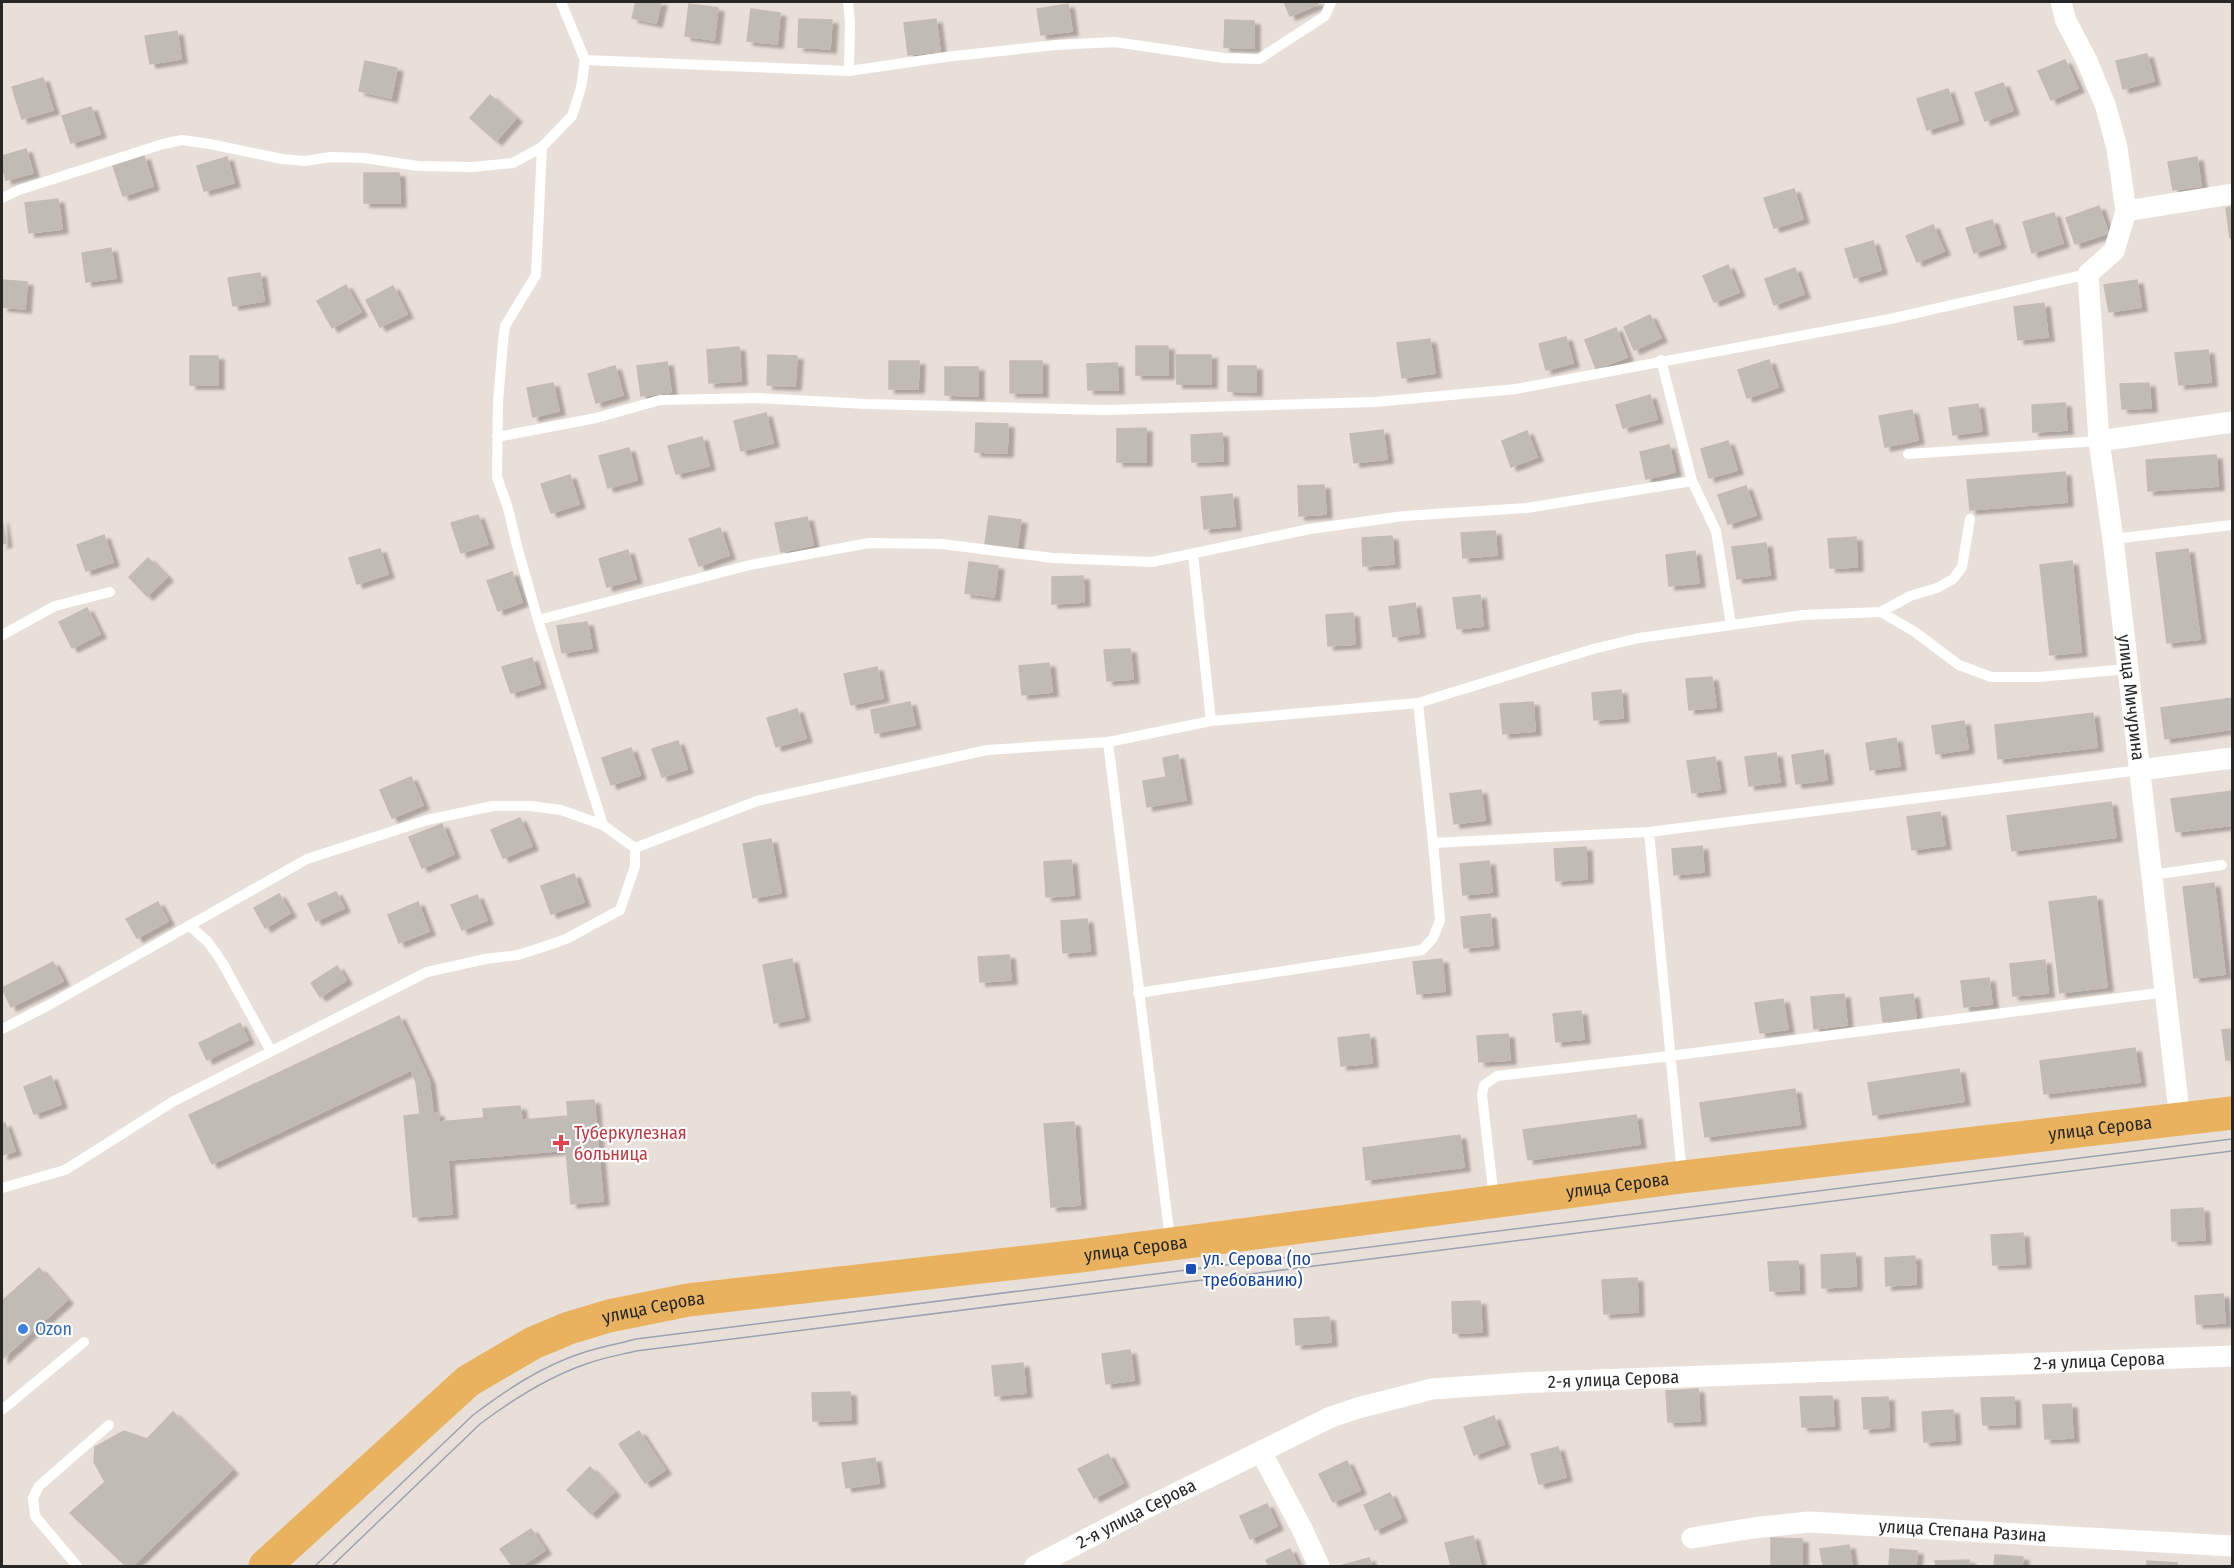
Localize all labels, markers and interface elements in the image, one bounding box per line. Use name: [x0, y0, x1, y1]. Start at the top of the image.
street label: улица Мичурина: [2113, 633, 2149, 762]
street label: улица Серова: [2047, 1111, 2153, 1145]
place label: Туберкулезная больница: [574, 1122, 687, 1165]
marker: Туберкулезная больница: [552, 1134, 570, 1152]
street label: улица Серова: [1565, 1168, 1671, 1203]
street label: улица Серова: [1083, 1231, 1189, 1266]
place label: ул. Серова (по требованию): [1203, 1248, 1311, 1291]
marker: ул. Серова (по требованию): [1184, 1262, 1198, 1276]
street label: улица Серова: [599, 1287, 706, 1328]
place label: Ozon: [35, 1318, 72, 1340]
marker: Ozon: [16, 1322, 30, 1336]
street label: 2-я улица Серова: [2033, 1348, 2165, 1375]
street label: 2-я улица Серова: [1547, 1366, 1680, 1393]
street label: 2-я улица Серова: [1073, 1474, 1200, 1553]
street label: улица Степана Разина: [1878, 1515, 2047, 1546]

